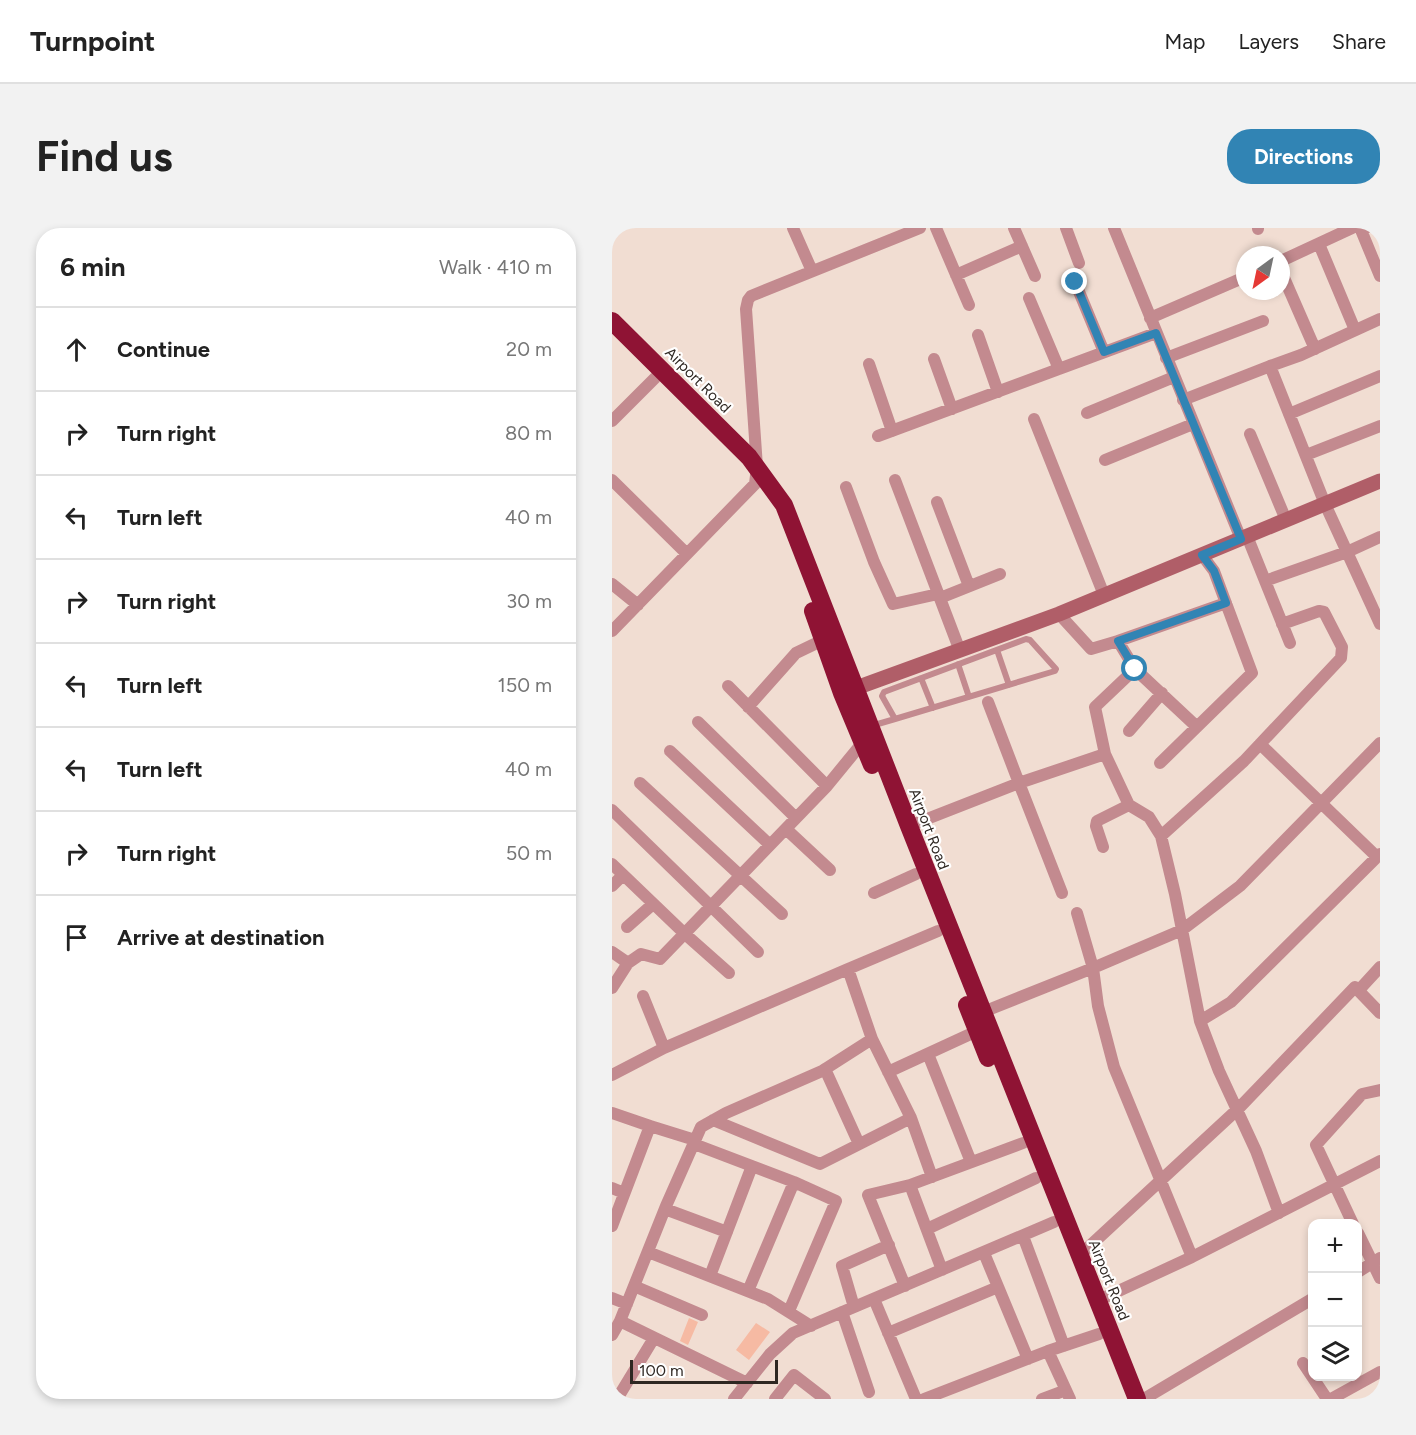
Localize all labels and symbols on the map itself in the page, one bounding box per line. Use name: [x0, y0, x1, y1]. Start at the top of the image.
north arrow: [1236, 246, 1290, 300]
route end: [1061, 268, 1087, 294]
street label: Airport Road: [661, 343, 735, 417]
route start: [1121, 655, 1147, 681]
street label: Airport Road: [905, 786, 953, 872]
street label: Airport Road: [1085, 1237, 1133, 1323]
scale bar: [630, 1357, 778, 1384]

